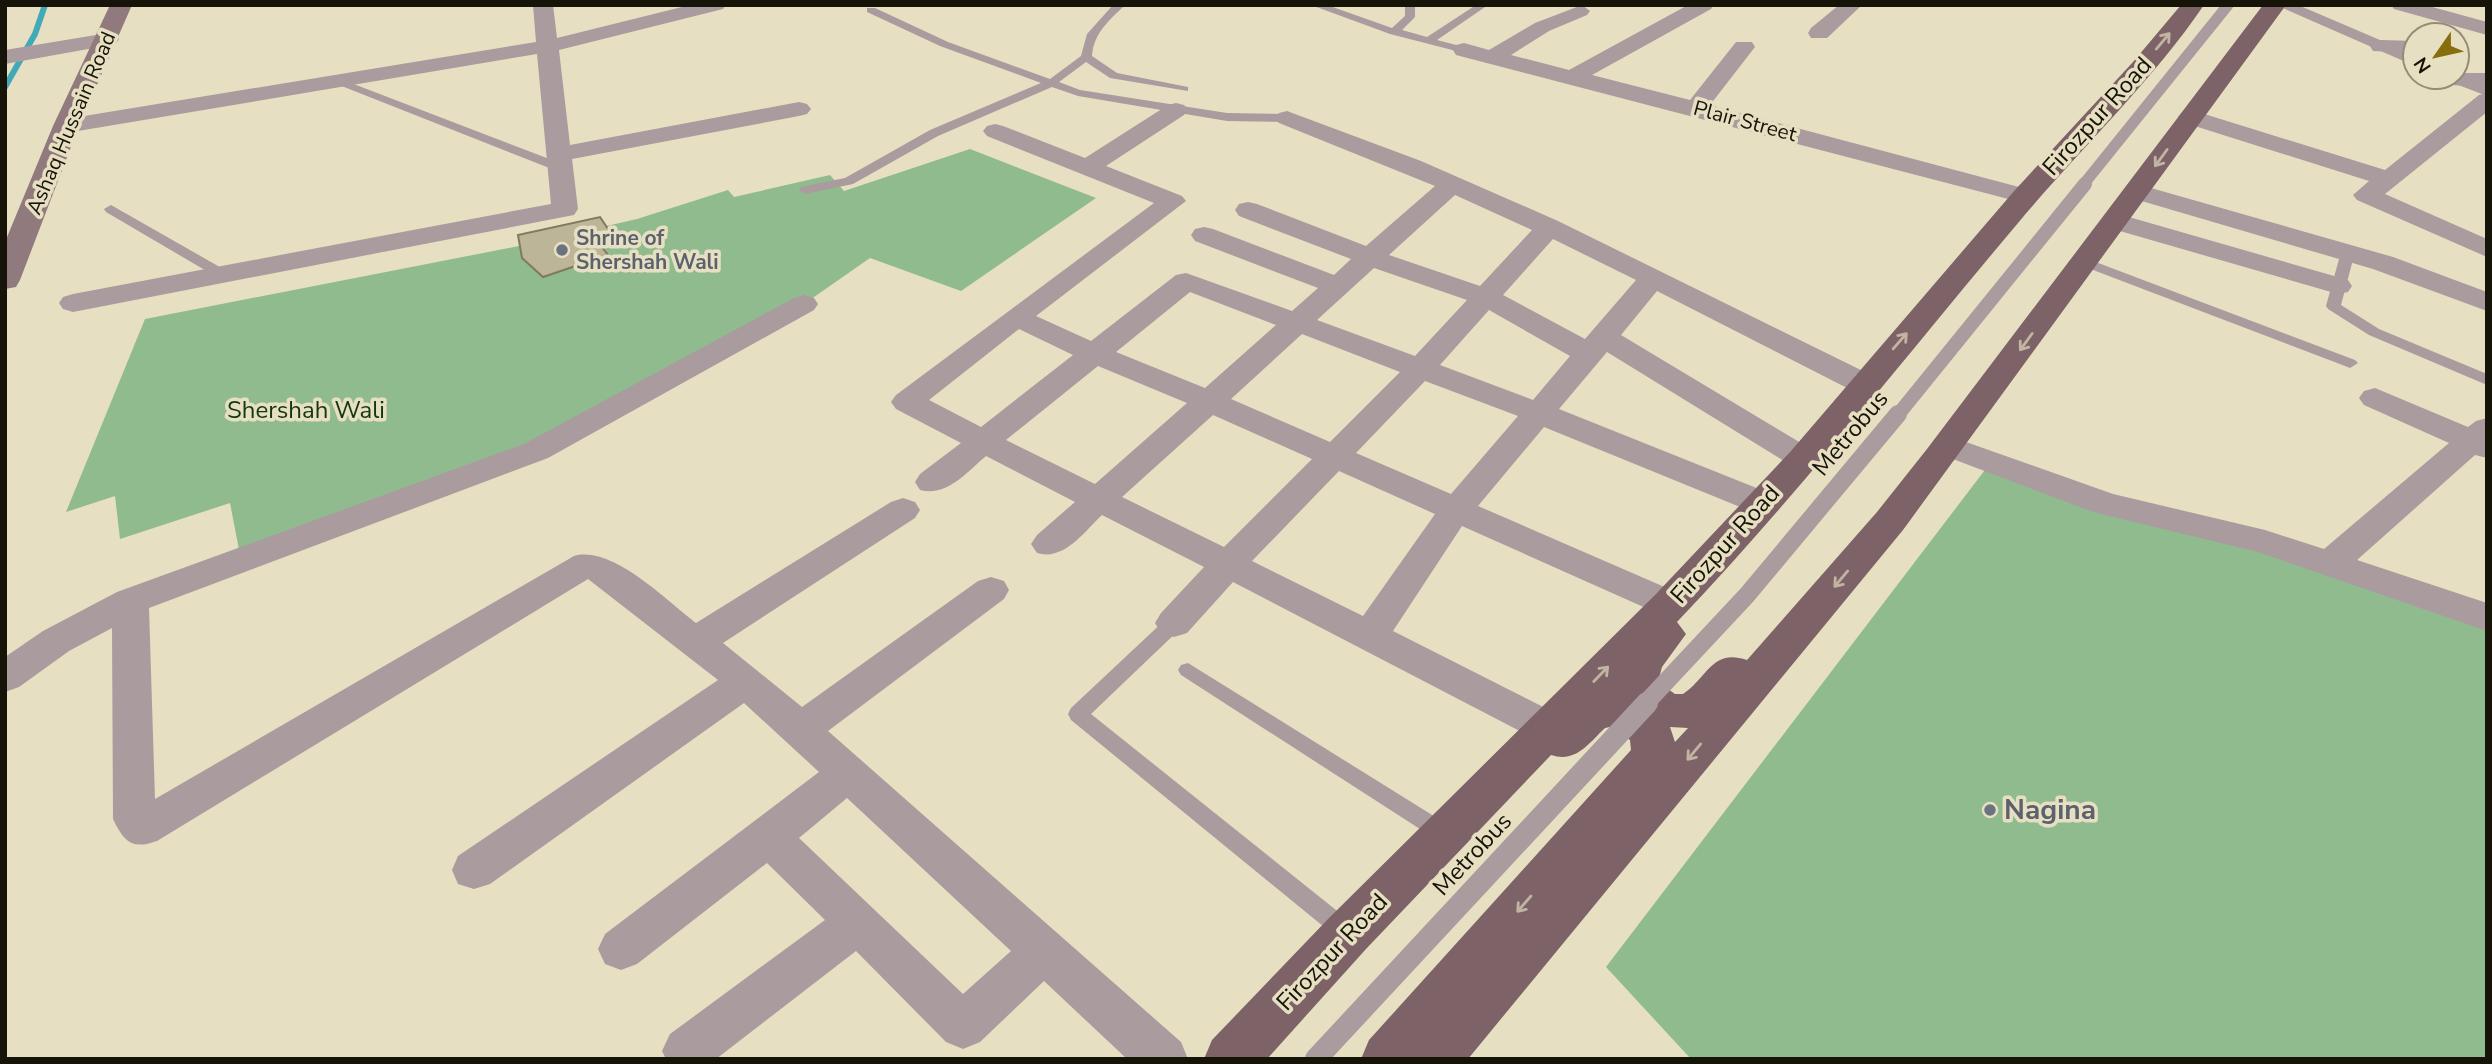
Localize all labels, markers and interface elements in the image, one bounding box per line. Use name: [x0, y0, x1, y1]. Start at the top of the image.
north arrow: [2401, 21, 2471, 91]
street label: Ashaq Hussain Road: [20, 27, 122, 219]
one-way arrow: [2155, 33, 2171, 51]
street label: Firozpur Road: [2035, 50, 2159, 182]
text: N: [2408, 52, 2437, 78]
street label: Plair Street: [1690, 94, 1800, 148]
one-way arrow: [2154, 148, 2168, 167]
place label: Shrine of Shershah Wali: [576, 224, 719, 276]
marker: Shrine of Shershah Wali: [554, 242, 570, 258]
one-way arrow: [2019, 332, 2034, 351]
one-way arrow: [1892, 333, 1908, 351]
street label: Metrobus: [1805, 383, 1895, 483]
park label: Shershah Wali: [227, 394, 385, 426]
street label: Firozpur Road: [1663, 478, 1787, 610]
one-way arrow: [1833, 569, 1849, 587]
one-way arrow: [1593, 666, 1610, 683]
one-way arrow: [1686, 743, 1702, 761]
place label: Nagina: [2004, 791, 2096, 829]
marker: Nagina: [1982, 802, 1998, 818]
street label: Metrobus: [1425, 806, 1519, 902]
street label: Firozpur Road: [1269, 886, 1395, 1018]
one-way arrow: [1516, 895, 1532, 913]

